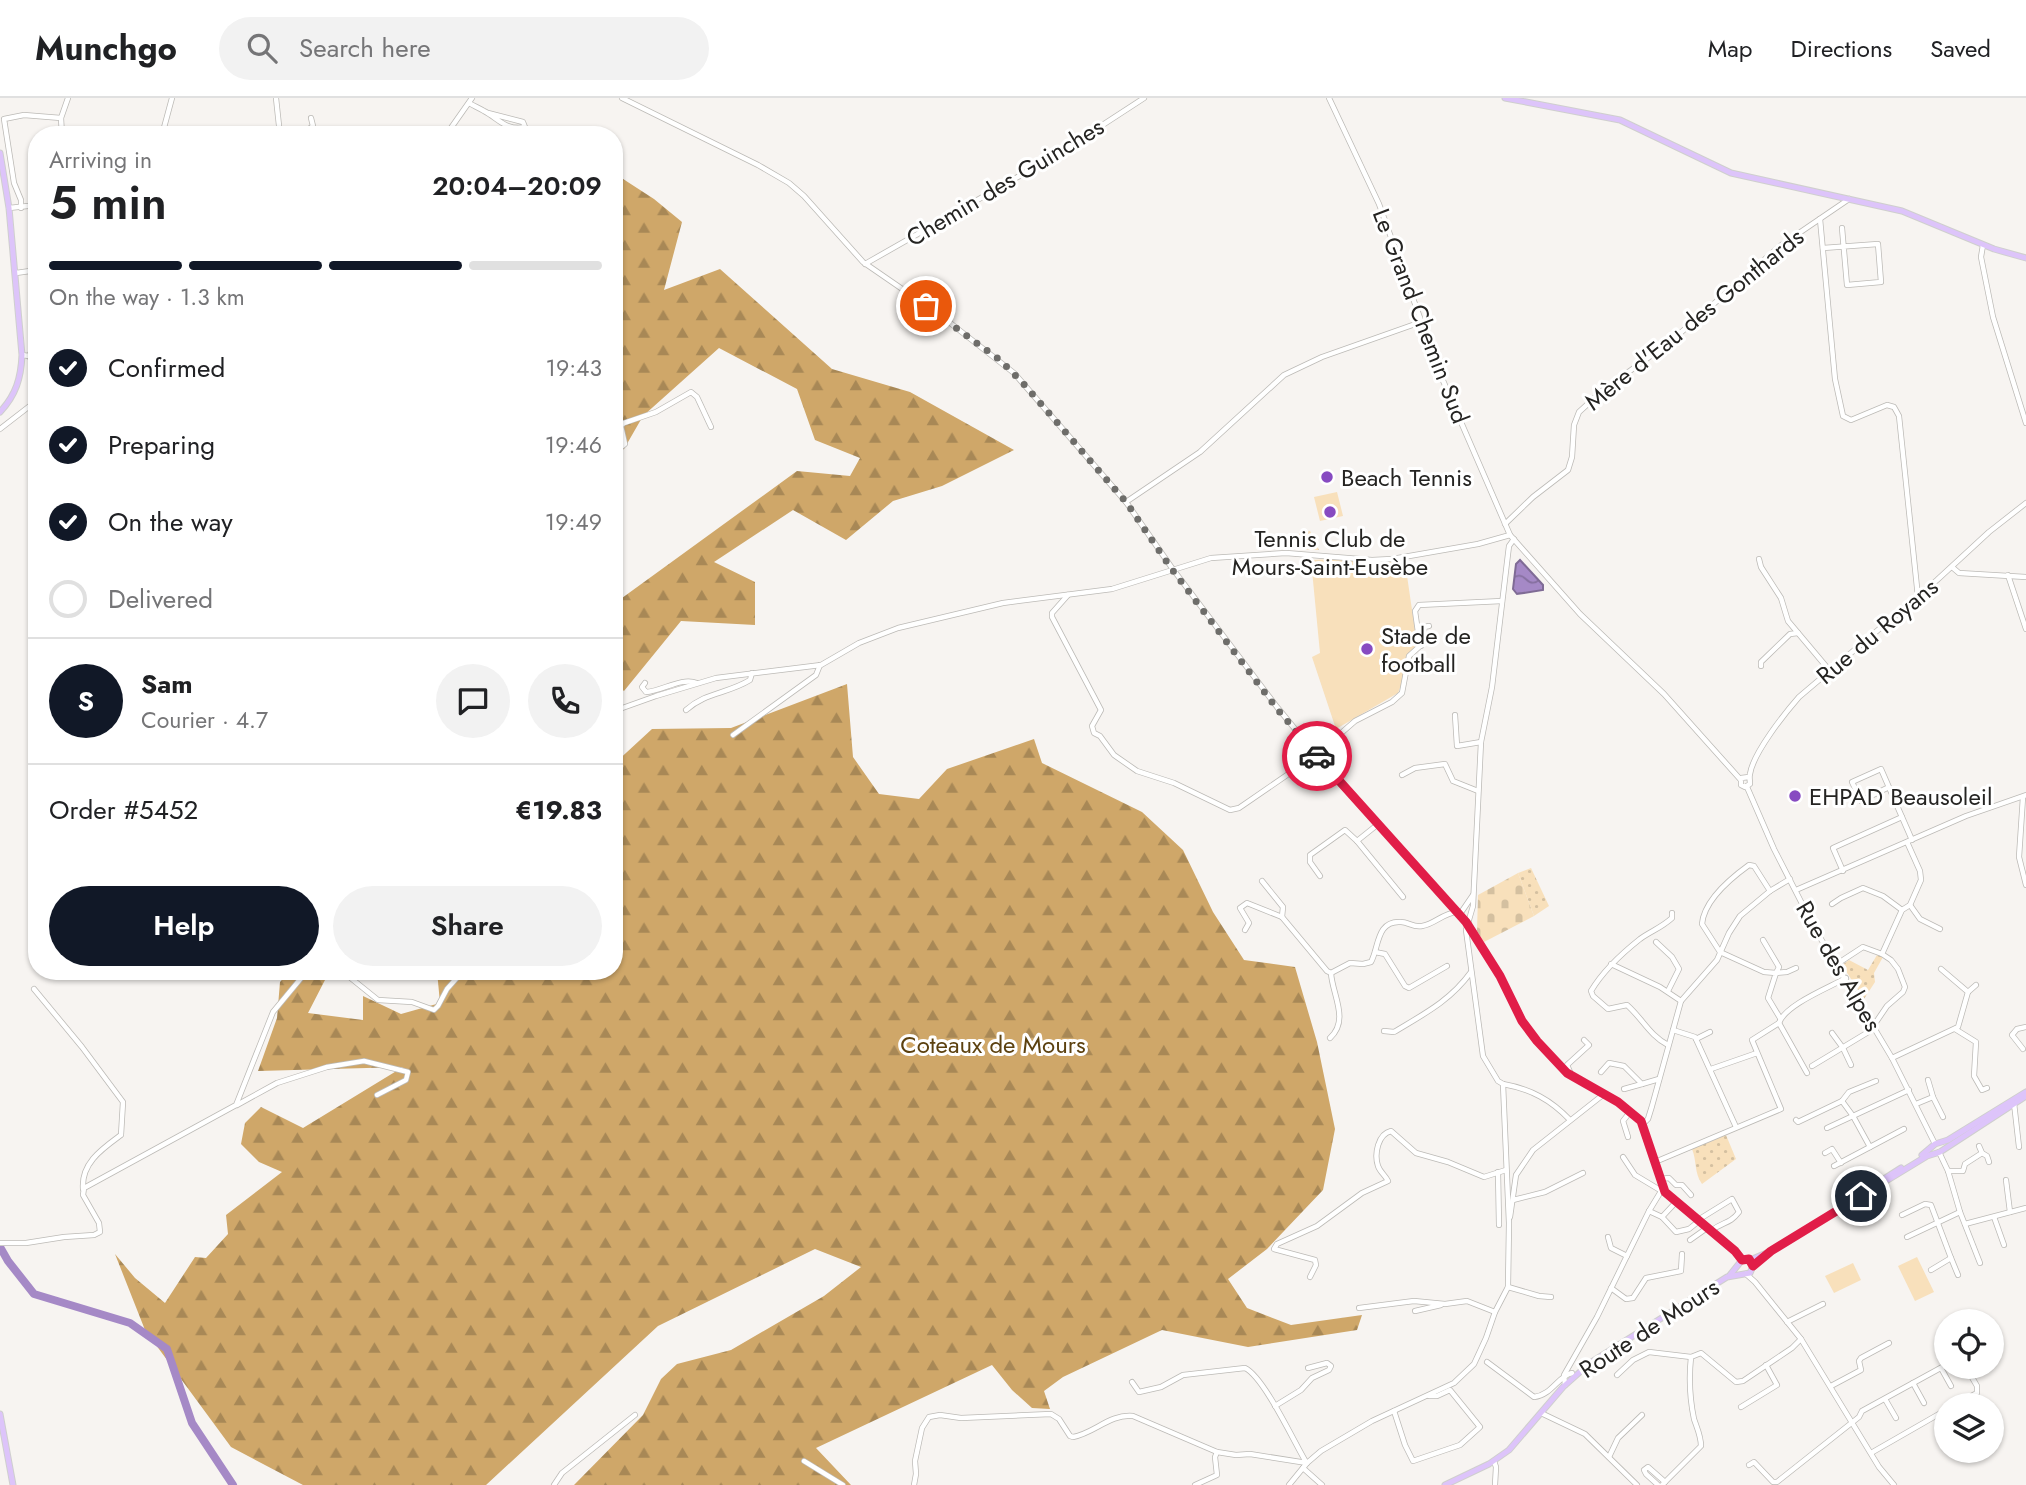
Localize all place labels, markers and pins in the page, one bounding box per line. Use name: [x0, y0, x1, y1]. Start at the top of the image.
pin: [896, 276, 956, 336]
place label: Beach Tennis: [1341, 460, 1472, 495]
marker: Beach Tennis: [1319, 469, 1335, 485]
marker: Tennis Club de Mours-Saint-Eusèbe: [1322, 504, 1338, 520]
place label: Tennis Club de Mours-Saint-Eusèbe: [1232, 521, 1428, 584]
place label: Stade de football: [1381, 618, 1471, 681]
marker: Stade de football: [1359, 641, 1375, 657]
place label: EHPAD Beausoleil: [1809, 779, 1993, 814]
marker: EHPAD Beausoleil: [1787, 788, 1803, 804]
pin: [1831, 1166, 1891, 1226]

